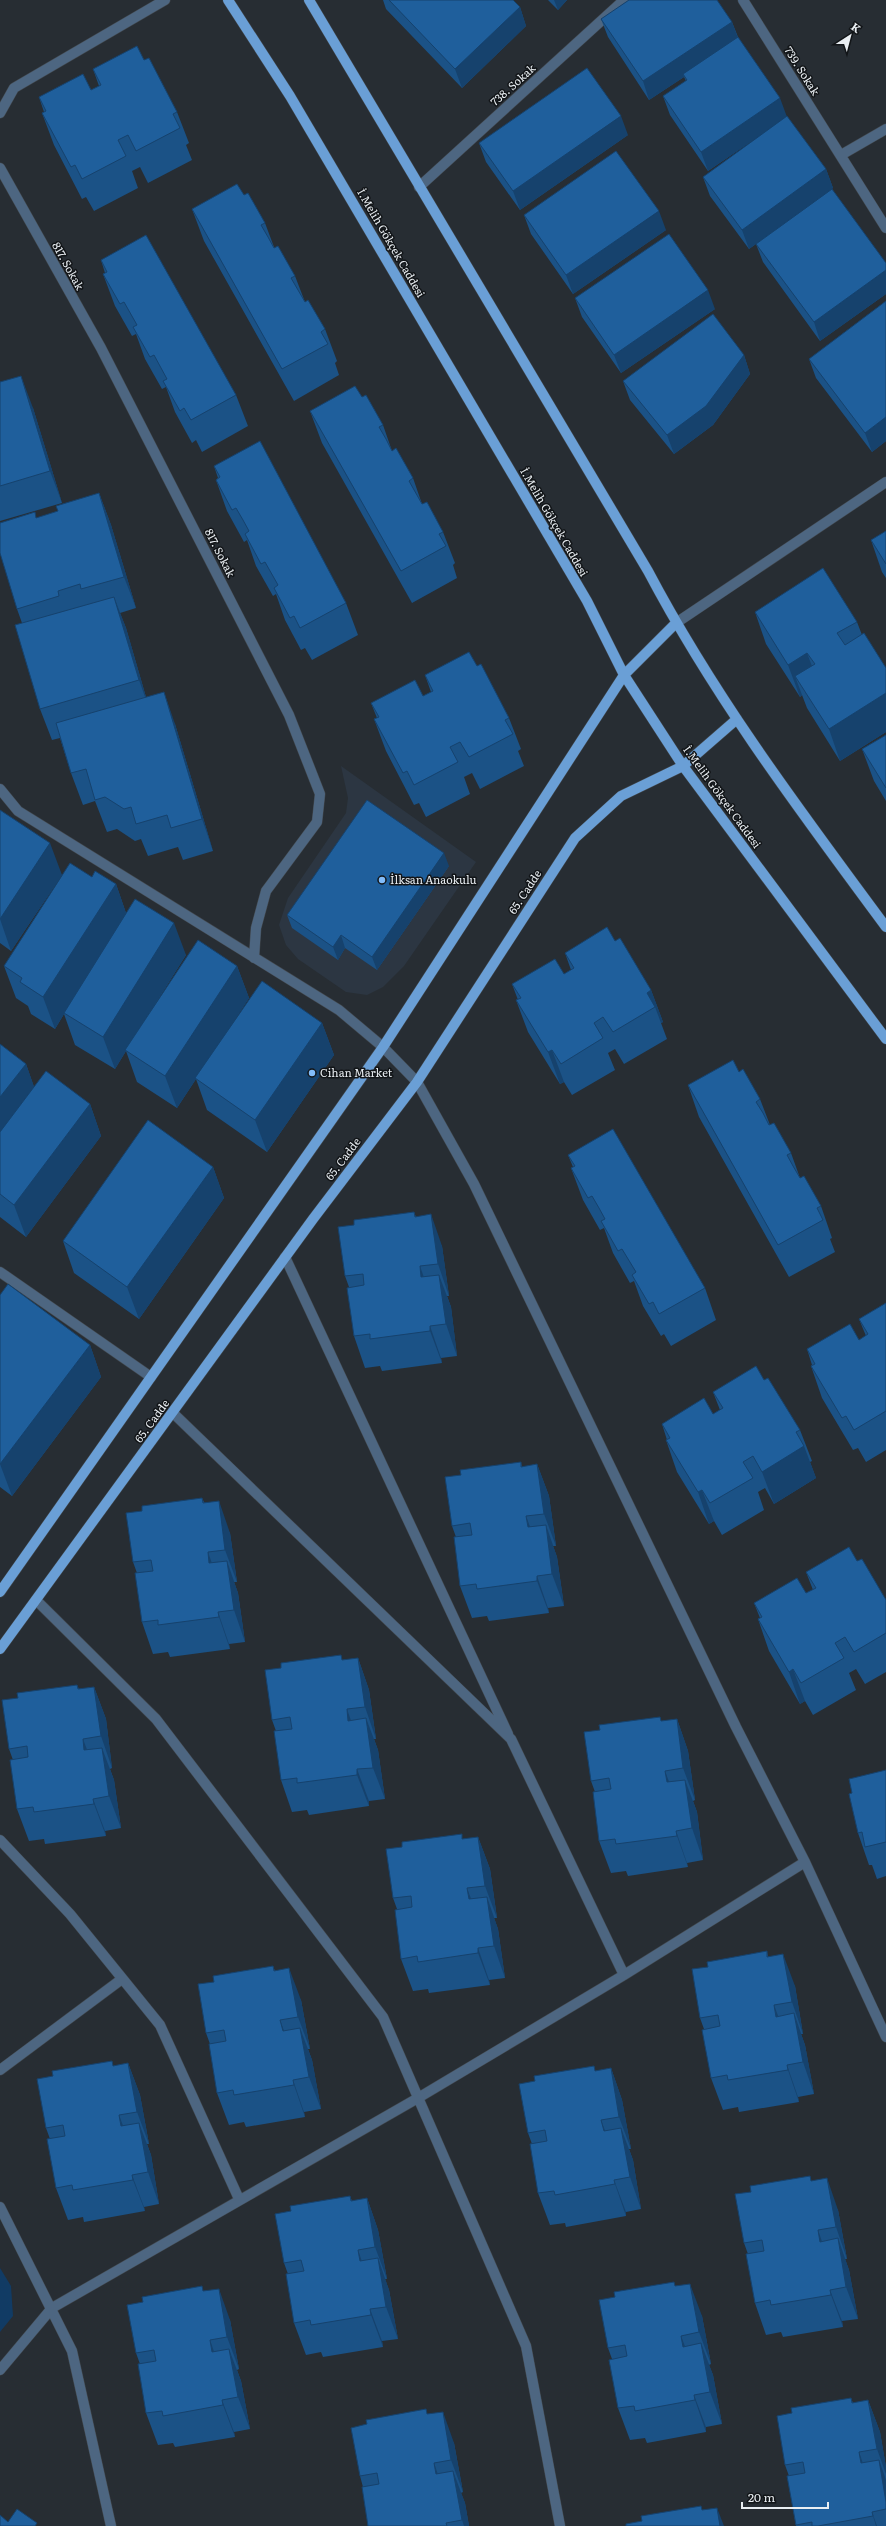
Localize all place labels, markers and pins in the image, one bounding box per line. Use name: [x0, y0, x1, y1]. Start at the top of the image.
place label: İlksan Anaokulu: [390, 871, 477, 887]
marker: İlksan Anaokulu: [377, 875, 387, 885]
place label: Cihan Market: [320, 1064, 393, 1080]
marker: Cihan Market: [307, 1068, 317, 1078]

